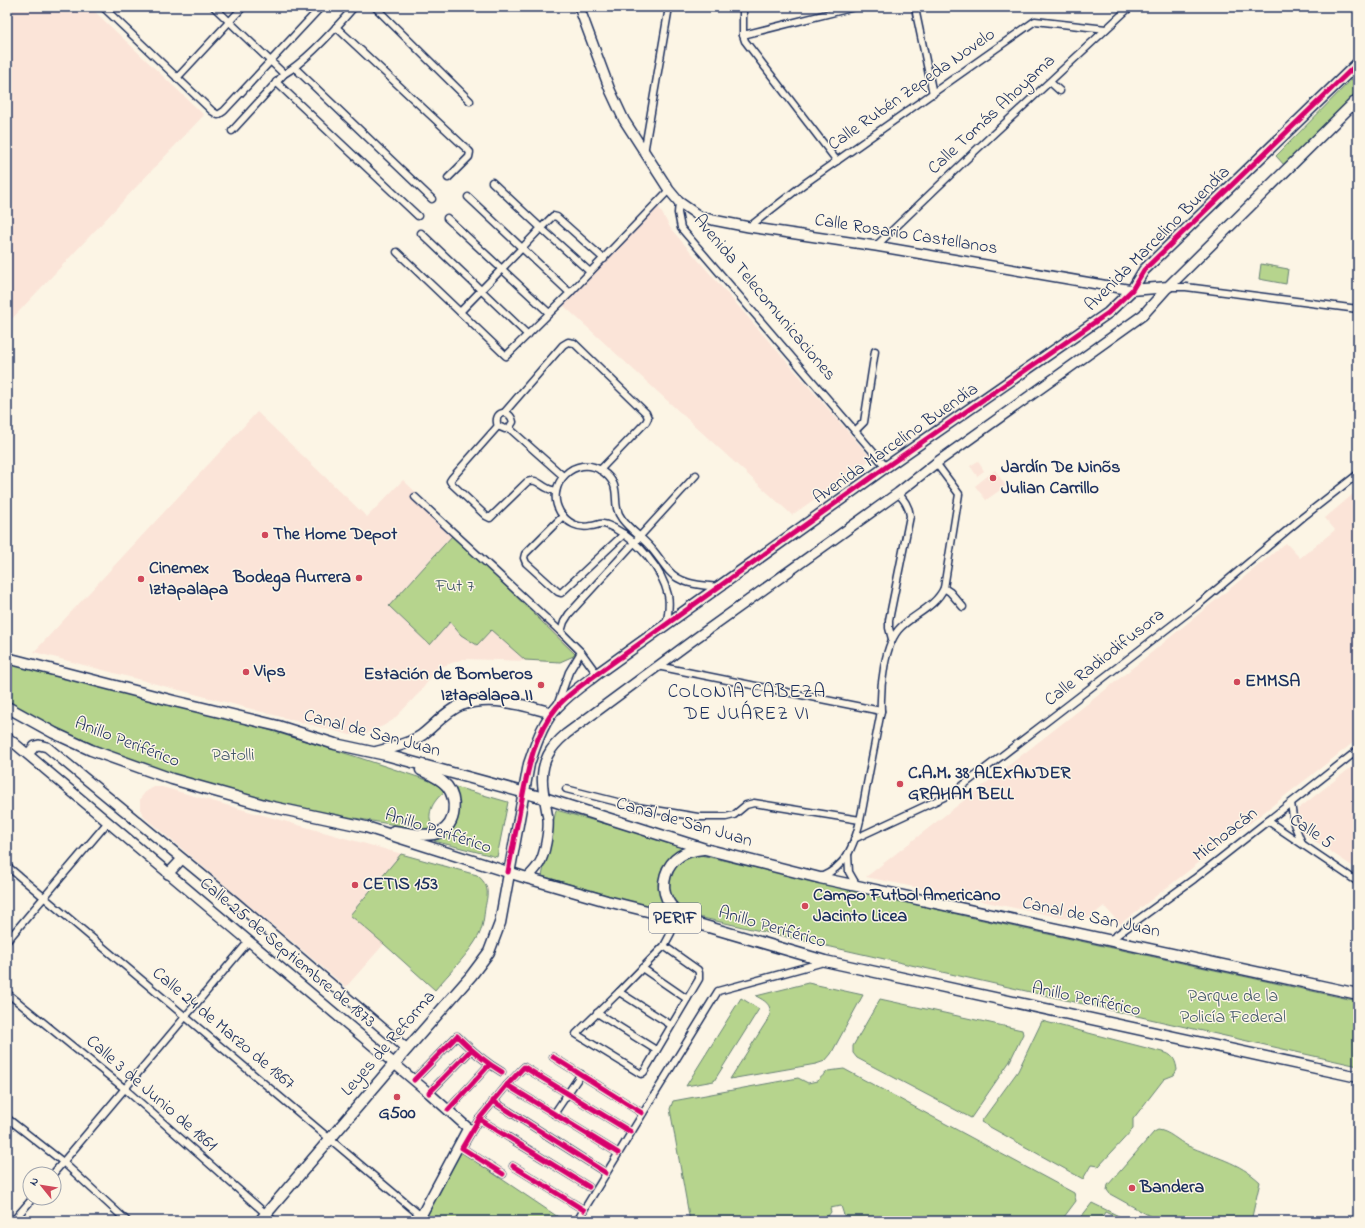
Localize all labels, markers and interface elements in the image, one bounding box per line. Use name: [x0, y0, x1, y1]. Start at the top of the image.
street label: Calle Rubén Zepeda Novelo: [823, 22, 1001, 158]
street label: Calle Tomás Ahoyama: [922, 49, 1062, 181]
street label: Avenida Marcelino Buendía: [1079, 160, 1237, 318]
street label: Calle Rosario Castellanos: [813, 208, 999, 262]
street label: Avenida Telecomunicaciones: [686, 209, 842, 387]
street label: Avenida Marcelino Buendía: [808, 377, 984, 511]
place label: Jardín De Ninõs Julian Carrillo: [1001, 455, 1120, 502]
marker: Jardín De Ninõs Julian Carrillo: [988, 473, 998, 483]
place label: The Home Depot: [273, 522, 398, 548]
marker: The Home Depot: [260, 530, 270, 540]
place label: Cinemex Iztapalapa: [149, 556, 229, 603]
place label: Bodega Aurrera: [232, 565, 351, 592]
marker: Bodega Aurrera: [354, 573, 364, 583]
marker: Cinemex Iztapalapa: [136, 574, 146, 584]
park label: Fut 7: [435, 574, 475, 600]
street label: Calle Radiodifusora: [1039, 603, 1171, 713]
place label: Vips: [253, 659, 286, 685]
place label: Estación de Bomberos Iztapalapa II: [363, 662, 533, 709]
marker: Vips: [241, 667, 251, 677]
place label: EMMSA: [1245, 669, 1300, 695]
marker: EMMSA: [1232, 677, 1242, 687]
district label: COLONIA CABEZA DE JUÁREZ VI: [668, 679, 826, 728]
marker: Estación de Bomberos Iztapalapa II: [536, 680, 546, 690]
street label: Canal de San Juan: [301, 703, 443, 765]
street label: Anillo Periférico: [71, 711, 183, 775]
park label: Patolli: [211, 743, 255, 769]
place label: C.A.M. 38 ALEXANDER GRAHAM BELL: [908, 761, 1071, 808]
marker: C.A.M. 38 ALEXANDER GRAHAM BELL: [895, 779, 905, 789]
street label: Canal de San Juan: [613, 791, 755, 855]
street label: Michoacán: [1188, 801, 1264, 869]
street label: Anillo Periférico: [381, 803, 495, 861]
street label: Calle 5: [1284, 808, 1338, 856]
street label: Calle 25 de Septiembre de 1873: [193, 871, 381, 1035]
place label: CETIS 153: [363, 872, 438, 898]
marker: CETIS 153: [350, 880, 360, 890]
place label: Campo Futbol Americano Jacinto Licea: [813, 883, 1001, 930]
street label: Canal de San Juan: [1019, 891, 1163, 945]
street label: Anillo Periférico: [715, 900, 829, 956]
marker: Campo Futbol Americano Jacinto Licea: [800, 901, 810, 911]
road number: PERIF: [649, 903, 701, 933]
street label: Calle 24 de Marzo de 1867: [146, 961, 301, 1097]
street label: Anillo Periférico: [1029, 976, 1143, 1024]
park label: Parque de la Policía Federal: [1180, 984, 1286, 1031]
street label: Leyes de Reforma: [336, 985, 442, 1103]
street label: Calle 3 de Junio de 1861: [80, 1030, 223, 1159]
marker: G500: [392, 1092, 402, 1102]
place label: G500: [378, 1101, 416, 1127]
north arrow: [22, 1166, 62, 1206]
text: N: [25, 1174, 43, 1189]
place label: Bandera: [1139, 1175, 1204, 1201]
marker: Bandera: [1127, 1183, 1137, 1193]

